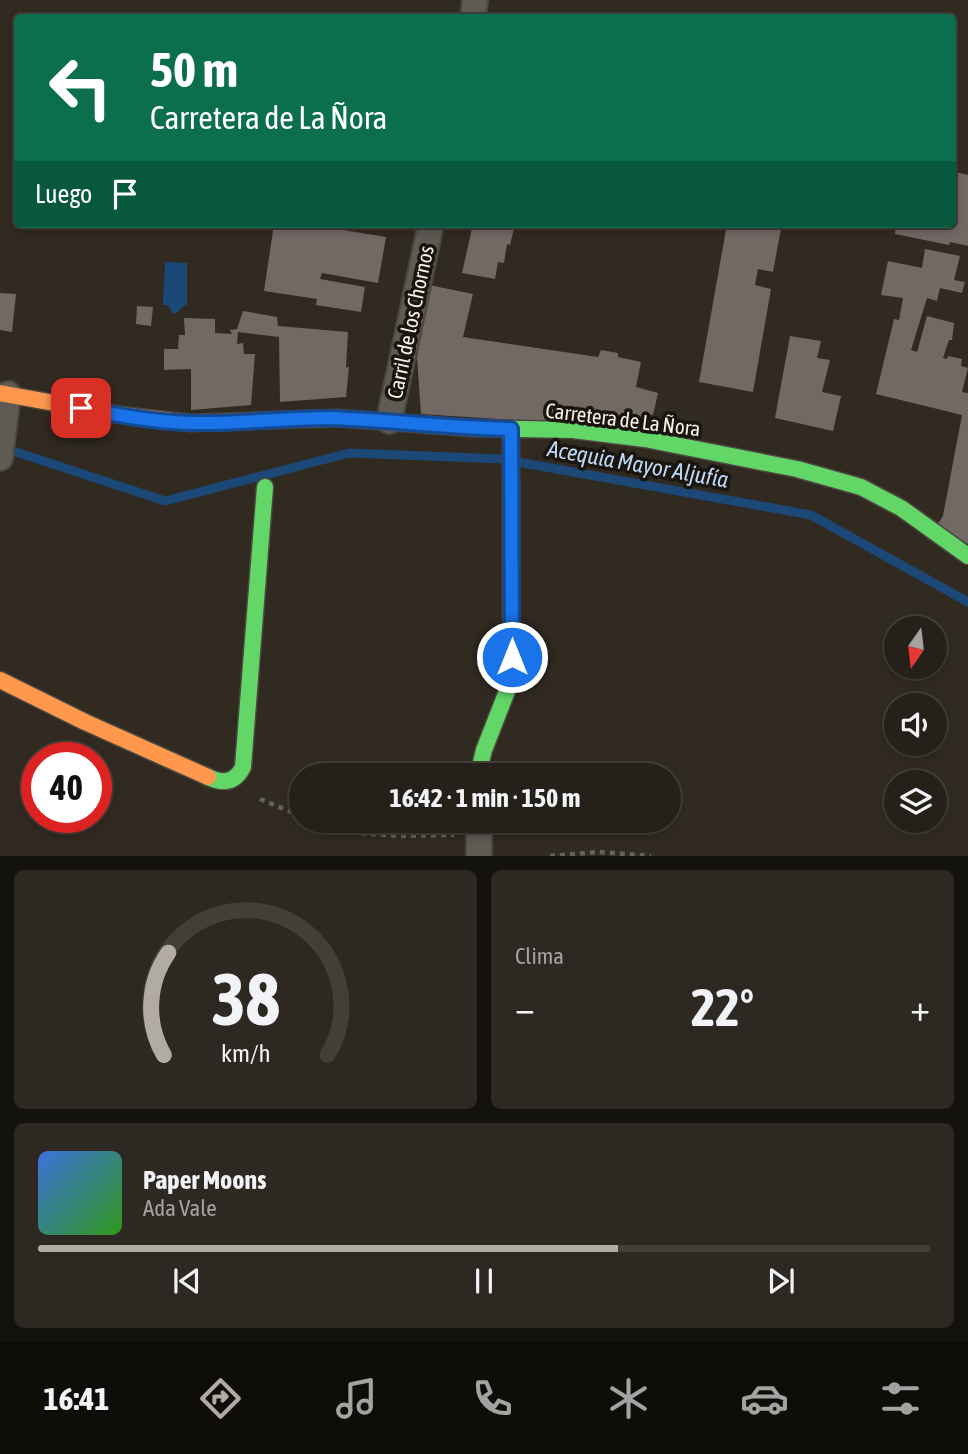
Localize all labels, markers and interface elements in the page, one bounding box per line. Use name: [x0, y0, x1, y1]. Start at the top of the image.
text: 50 m: [150, 41, 238, 97]
icon: left: [35, 42, 126, 133]
text: Carretera de La Ñora: [150, 99, 388, 136]
icon: arrive: [106, 175, 144, 213]
text: Luego: [35, 179, 92, 209]
street label: Carril de los Chornos: [382, 243, 438, 401]
pin: [51, 378, 111, 438]
icon: arrive: [62, 389, 100, 427]
street label: Carretera de La Ñora: [544, 398, 702, 440]
water label: Acequia Mayor Aljufía: [545, 435, 731, 493]
north arrow: [884, 616, 947, 679]
map controls: [884, 616, 947, 833]
position arrow: [475, 620, 549, 694]
button: sound: [884, 693, 947, 756]
speed limit sign: 40: [21, 742, 112, 833]
button: layers: [884, 770, 947, 833]
text: 16:42 · 1 min · 150 m: [390, 783, 580, 813]
text: Clima: [515, 943, 564, 969]
text: 38: [211, 958, 280, 1041]
text: 22°: [691, 977, 754, 1037]
text: −: [515, 986, 535, 1029]
text: +: [910, 986, 930, 1029]
text: km/h: [221, 1039, 270, 1067]
text: Paper Moons: [143, 1165, 266, 1195]
text: Ada Vale: [143, 1195, 217, 1221]
icon: previous: [168, 1262, 206, 1300]
icon: pause: [465, 1262, 503, 1300]
icon: next: [762, 1262, 800, 1300]
icon: directions: [196, 1374, 245, 1423]
icon: music: [332, 1374, 381, 1423]
icon: phone: [468, 1374, 517, 1423]
icon: climate: [604, 1374, 653, 1423]
icon: car: [740, 1374, 789, 1423]
icon: filters: [876, 1374, 925, 1423]
text: 16:41: [43, 1380, 109, 1417]

